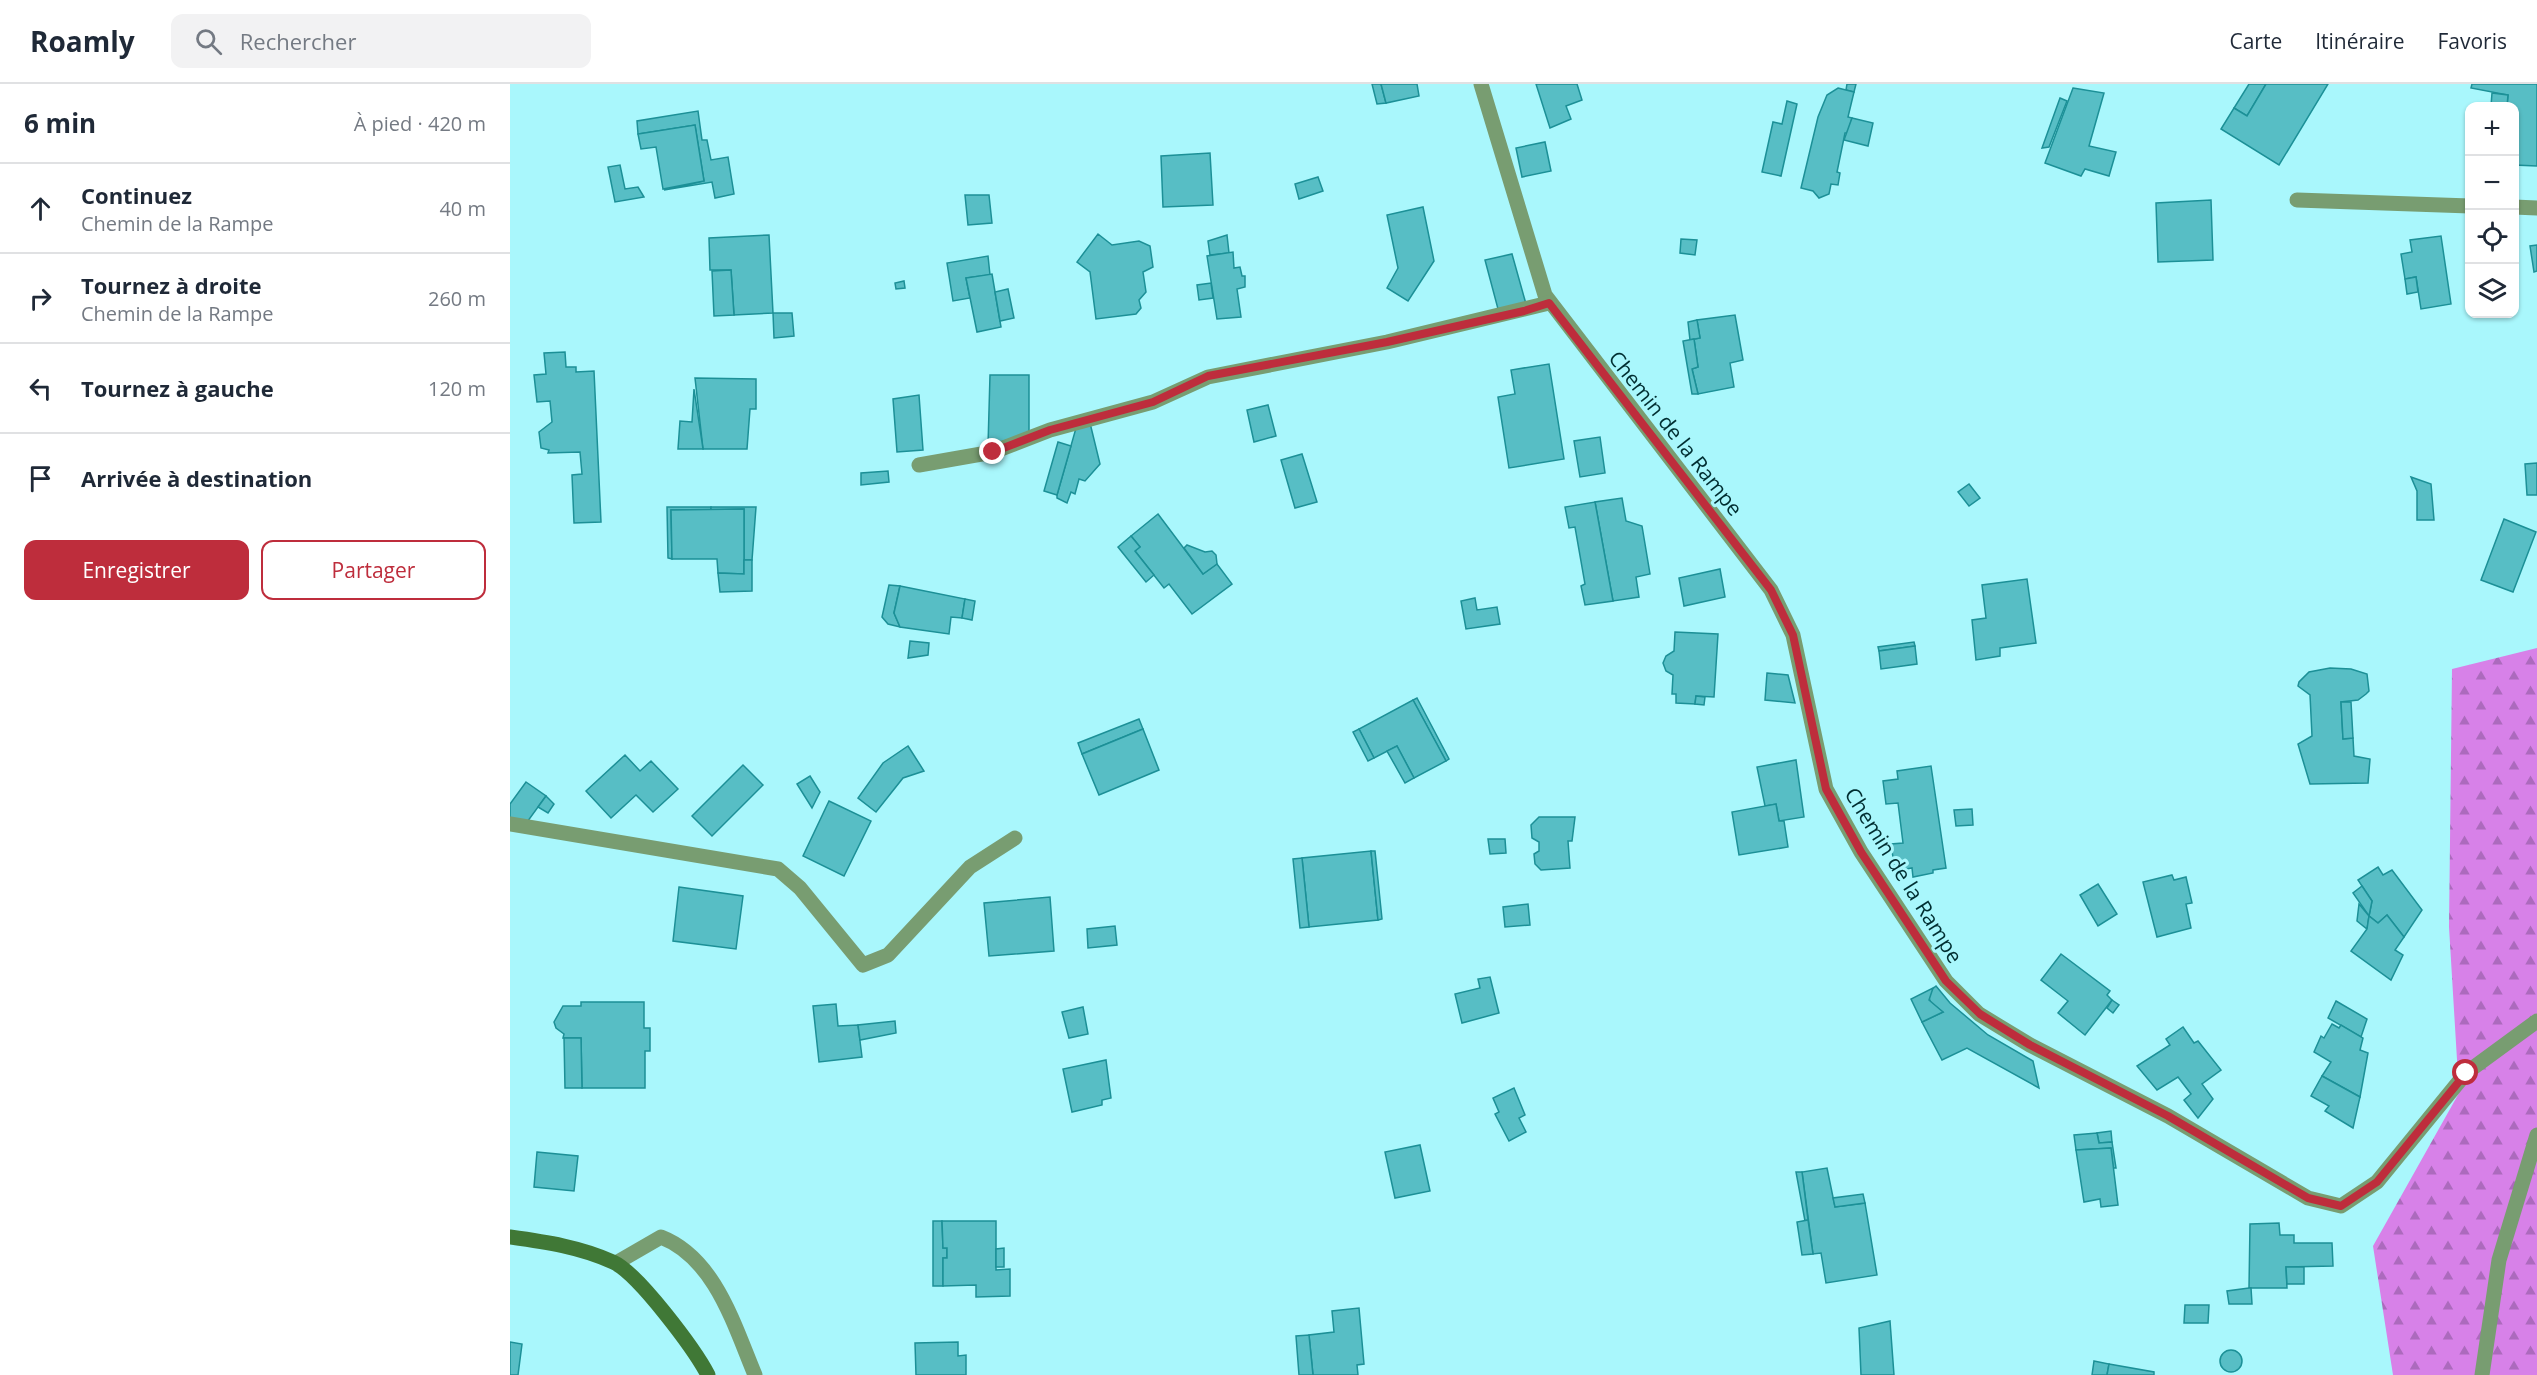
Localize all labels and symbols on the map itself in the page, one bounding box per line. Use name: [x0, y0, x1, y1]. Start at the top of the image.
street label: Chemin de la Rampe: [1603, 345, 1749, 521]
route end: [979, 438, 1005, 464]
street label: Chemin de la Rampe: [1839, 782, 1969, 968]
route start: [2452, 1059, 2478, 1085]

